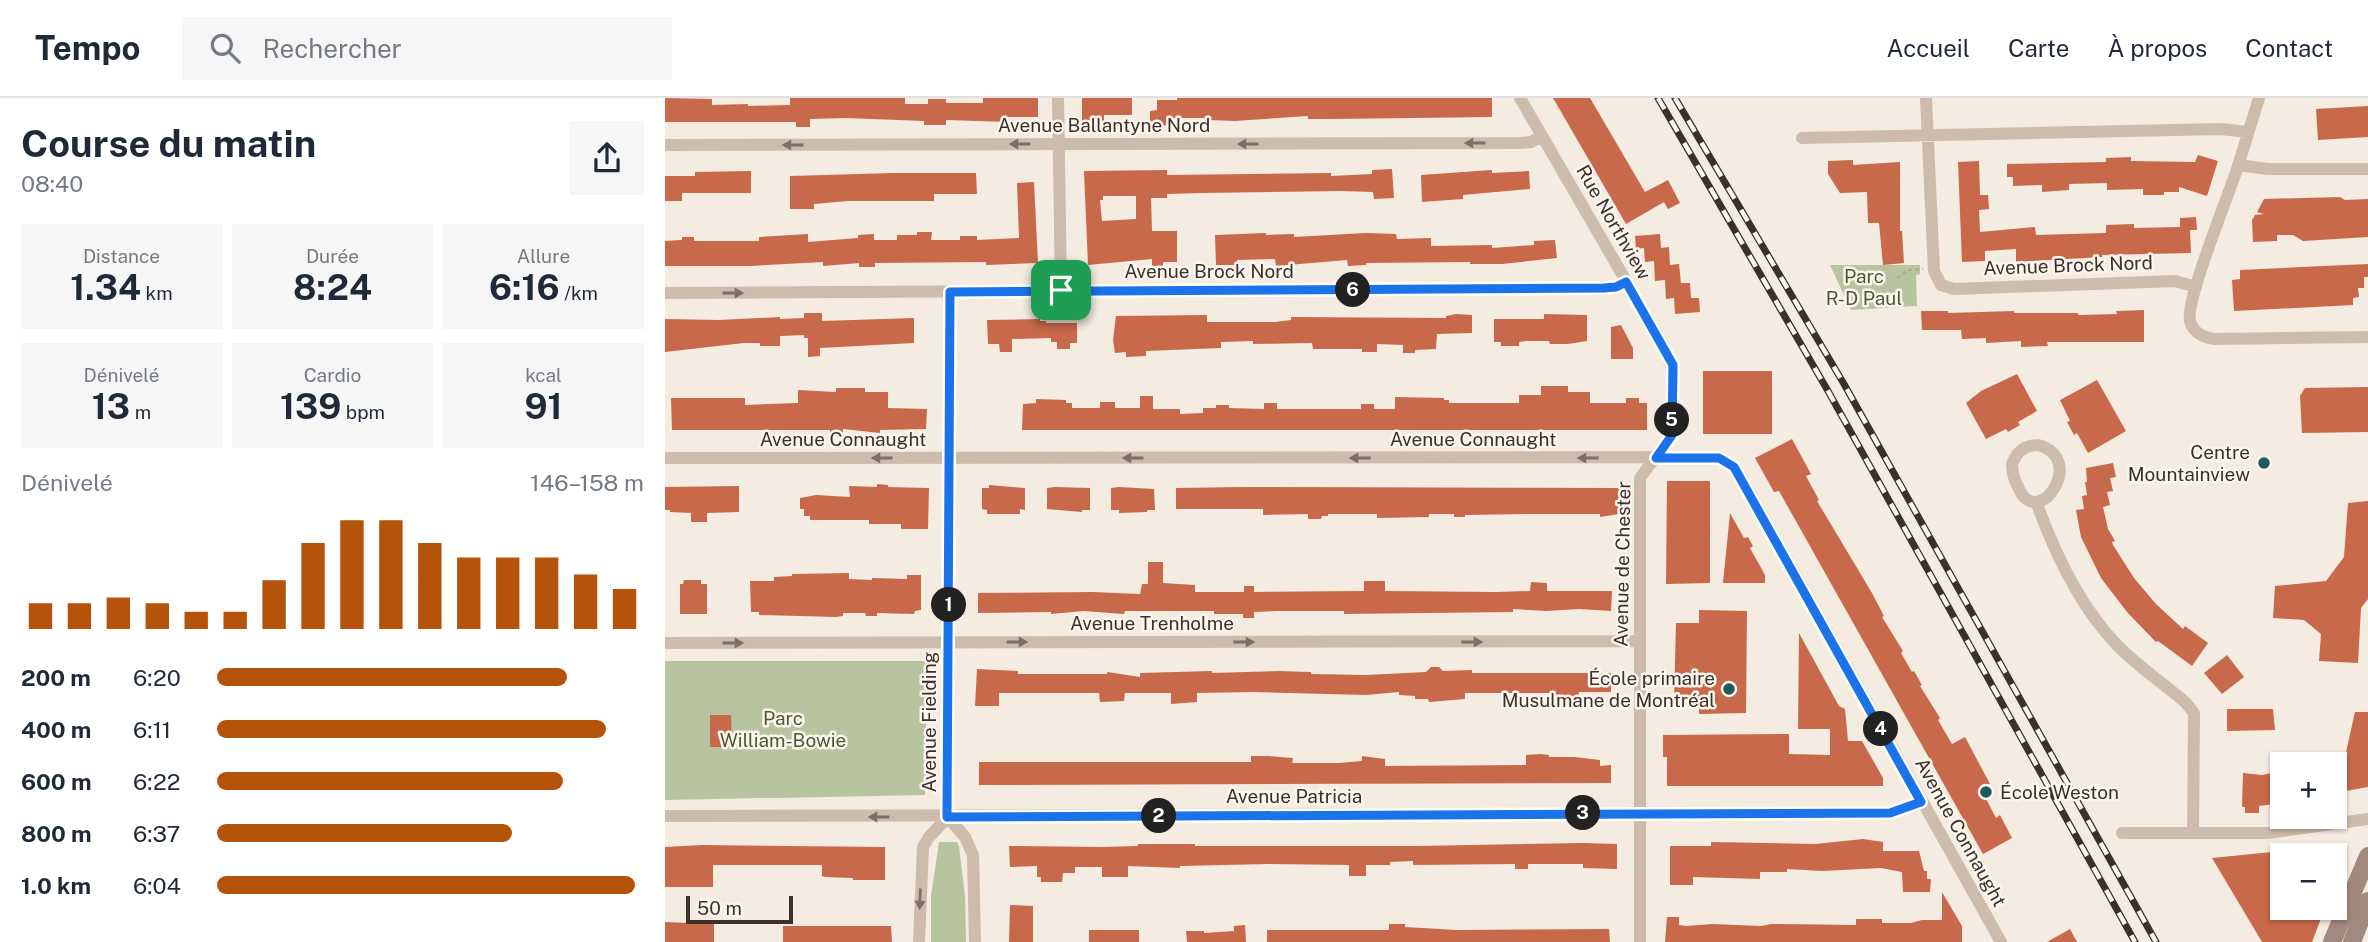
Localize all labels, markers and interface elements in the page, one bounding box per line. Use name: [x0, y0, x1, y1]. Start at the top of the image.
search box: [182, 17, 672, 80]
text: Tempo: [35, 29, 140, 67]
icon: search: [206, 29, 244, 67]
text: Rechercher: [262, 33, 402, 64]
text: Accueil: [1887, 34, 1970, 62]
text: Carte: [2008, 34, 2069, 62]
text: À propos: [2107, 34, 2207, 62]
text: Contact: [2245, 34, 2333, 62]
street label: Avenue Ballantyne Nord: [998, 114, 1210, 136]
text: Course du matin: [21, 121, 316, 166]
button: share: [570, 121, 644, 195]
one-way arrow: [1464, 137, 1486, 149]
one-way arrow: [1009, 138, 1031, 150]
one-way arrow: [1237, 138, 1259, 150]
one-way arrow: [782, 139, 804, 151]
street label: Rue Northview: [1572, 161, 1656, 283]
text: 08:40: [21, 170, 83, 197]
text: Distance: [83, 245, 160, 267]
text: Durée: [306, 245, 359, 267]
text: Allure: [517, 245, 570, 267]
street label: Avenue Brock Nord: [1983, 251, 2153, 279]
pin: [1031, 260, 1091, 320]
street label: Avenue Brock Nord: [1124, 260, 1294, 282]
park label: Parc R-D Paul: [1826, 265, 1902, 309]
text: 1.34: [70, 267, 141, 308]
text: 8:24: [293, 267, 372, 308]
text: 6:16: [489, 267, 560, 308]
icon: arrive: [1042, 271, 1080, 309]
pin: 6: [1335, 272, 1371, 308]
text: 6: [1346, 278, 1359, 300]
text: km: [141, 282, 173, 304]
text: /km: [560, 282, 598, 304]
one-way arrow: [722, 287, 744, 299]
text: Dénivelé: [84, 364, 159, 386]
text: Cardio: [304, 364, 361, 386]
text: kcal: [525, 364, 562, 386]
text: 13: [92, 386, 130, 427]
text: 139: [280, 386, 341, 427]
text: 91: [524, 386, 563, 427]
text: m: [130, 401, 151, 423]
text: bpm: [341, 401, 385, 423]
pin: 5: [1655, 402, 1689, 438]
text: 5: [1665, 408, 1678, 430]
street label: Avenue Connaught: [760, 428, 926, 450]
street label: Avenue Connaught: [1390, 428, 1556, 450]
place label: Centre Mountainview: [2128, 441, 2250, 485]
one-way arrow: [870, 452, 892, 464]
one-way arrow: [1121, 452, 1143, 464]
one-way arrow: [1349, 452, 1371, 464]
one-way arrow: [1576, 452, 1598, 464]
marker: Centre Mountainview: [2256, 455, 2272, 471]
text: Dénivelé: [21, 469, 113, 496]
text: 146–158 m: [530, 469, 644, 496]
street label: Avenue de Chester: [1610, 481, 1634, 647]
pin: 1: [931, 588, 967, 622]
text: 1: [944, 593, 953, 615]
street label: Avenue Trenholme: [1070, 612, 1234, 634]
one-way arrow: [1006, 636, 1028, 648]
one-way arrow: [1234, 636, 1256, 648]
one-way arrow: [1461, 636, 1483, 648]
one-way arrow: [722, 637, 744, 649]
street label: Avenue Fielding: [918, 651, 940, 792]
text: 200 m: [21, 664, 91, 691]
text: 6:20: [133, 664, 181, 691]
place label: École primaire Musulmane de Montréal: [1502, 667, 1715, 711]
marker: École primaire Musulmane de Montréal: [1721, 681, 1737, 697]
park label: Parc William-Bowie: [720, 707, 846, 751]
pin: 4: [1863, 712, 1899, 746]
text: 400 m: [21, 716, 91, 743]
text: 6:11: [133, 716, 171, 743]
text: 4: [1874, 717, 1887, 739]
map controls: [2270, 752, 2347, 920]
button: +: [2270, 752, 2347, 829]
street label: Avenue Connaught: [1911, 754, 2011, 910]
text: 600 m: [21, 768, 91, 795]
text: 6:22: [133, 768, 180, 795]
place label: École Weston: [2000, 781, 2119, 803]
marker: École Weston: [1978, 784, 1994, 800]
street label: Avenue Patricia: [1226, 785, 1362, 807]
pin: 3: [1565, 796, 1601, 830]
pin: 2: [1141, 798, 1177, 834]
text: 3: [1576, 801, 1589, 823]
text: 2: [1152, 804, 1165, 826]
one-way arrow: [868, 811, 890, 823]
text: 800 m: [21, 820, 92, 847]
text: 6:37: [133, 820, 180, 847]
button: −: [2270, 843, 2347, 920]
text: 1.0 km: [21, 872, 91, 899]
text: 6:04: [133, 872, 181, 899]
one-way arrow: [915, 889, 926, 911]
scale bar: [686, 893, 793, 925]
text: 50 m: [697, 897, 742, 919]

